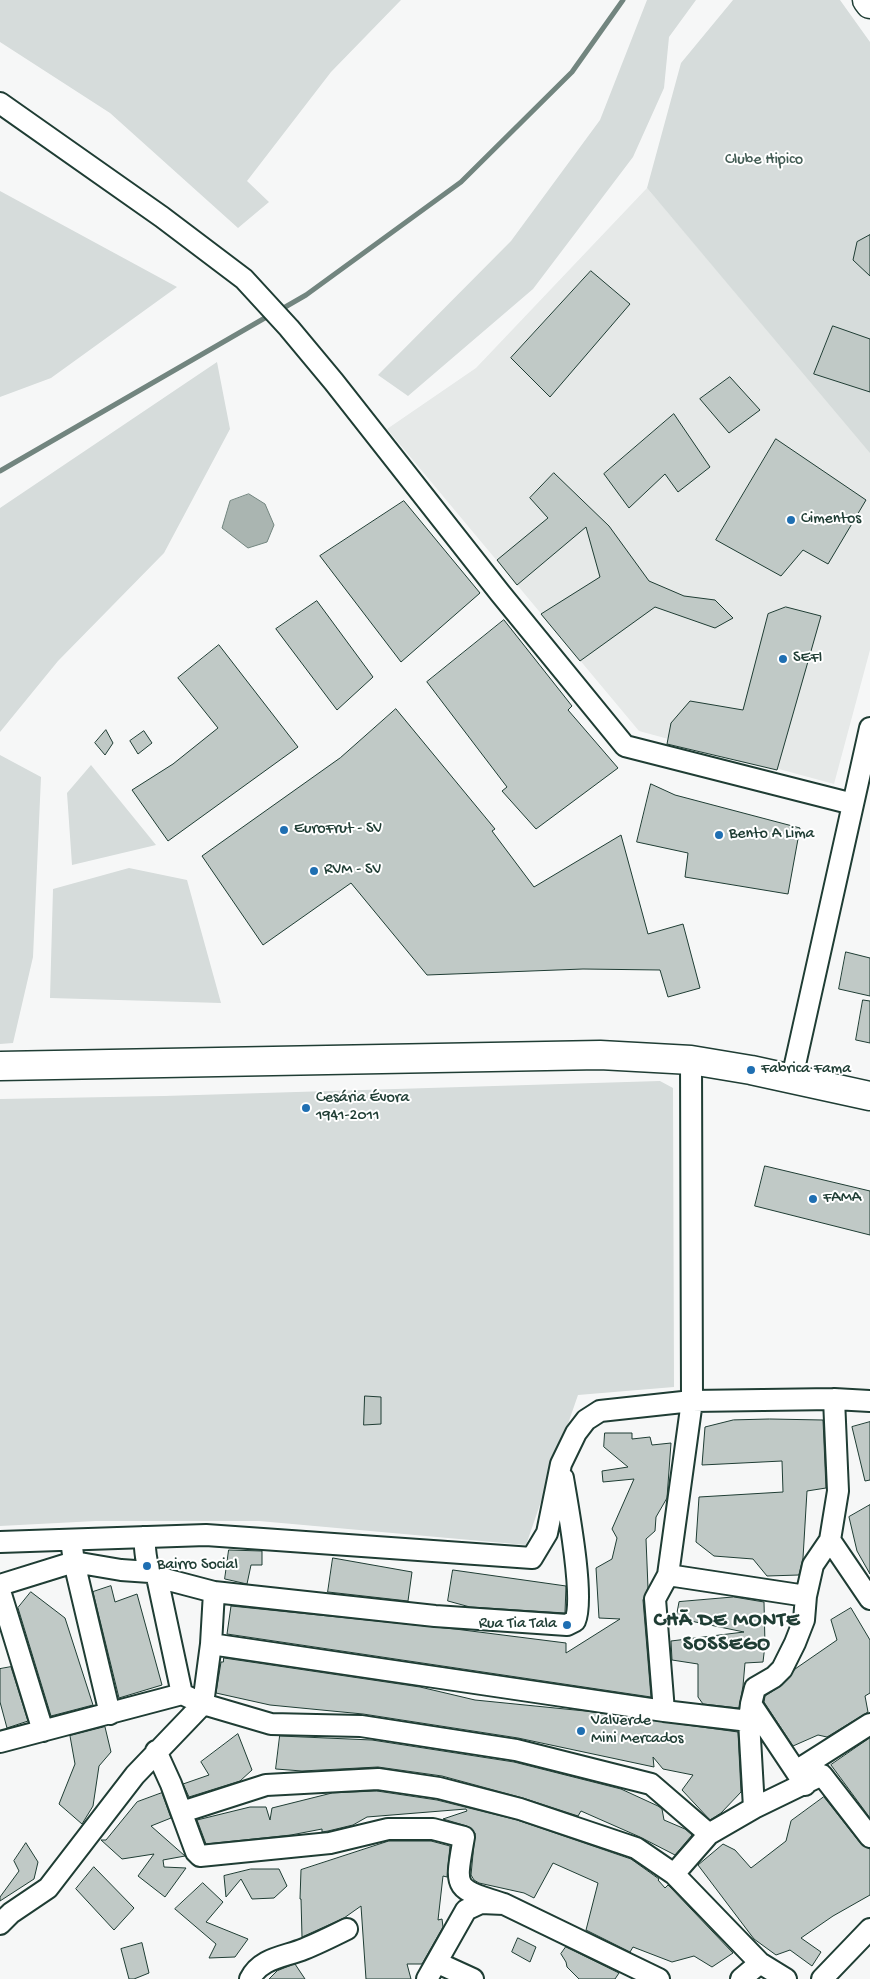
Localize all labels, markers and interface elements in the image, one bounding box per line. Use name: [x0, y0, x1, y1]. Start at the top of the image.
park label: Clube Hipico: [725, 151, 803, 171]
place label: Cimentos: [801, 510, 861, 530]
marker: Cimentos: [785, 514, 797, 526]
place label: SEFI: [793, 649, 822, 669]
marker: SEFI: [777, 653, 789, 665]
place label: EuroFrut - SV: [294, 820, 382, 840]
marker: EuroFrut - SV: [278, 824, 290, 836]
place label: Bento A Lima: [729, 825, 814, 845]
marker: Bento A Lima: [713, 829, 725, 841]
place label: RVM - SV: [324, 861, 381, 881]
marker: RVM - SV: [308, 865, 320, 877]
place label: Fabrica Fama: [761, 1060, 851, 1080]
marker: Fabrica Fama: [745, 1064, 757, 1076]
place label: Cesária Évora 1941-2011: [316, 1089, 409, 1127]
marker: Cesária Évora 1941-2011: [300, 1102, 312, 1114]
place label: FAMA: [823, 1189, 861, 1209]
marker: FAMA: [807, 1193, 819, 1205]
place label: Bairro Social: [157, 1556, 238, 1576]
marker: Bairro Social: [141, 1560, 153, 1572]
district label: CHÃ DE MONTE SOSSEGO: [652, 1609, 802, 1659]
place label: Rua Tia Tala: [479, 1615, 557, 1635]
marker: Rua Tia Tala: [561, 1619, 573, 1631]
place label: Valverde Mini Mercados: [591, 1712, 683, 1750]
marker: Valverde Mini Mercados: [575, 1725, 587, 1737]

